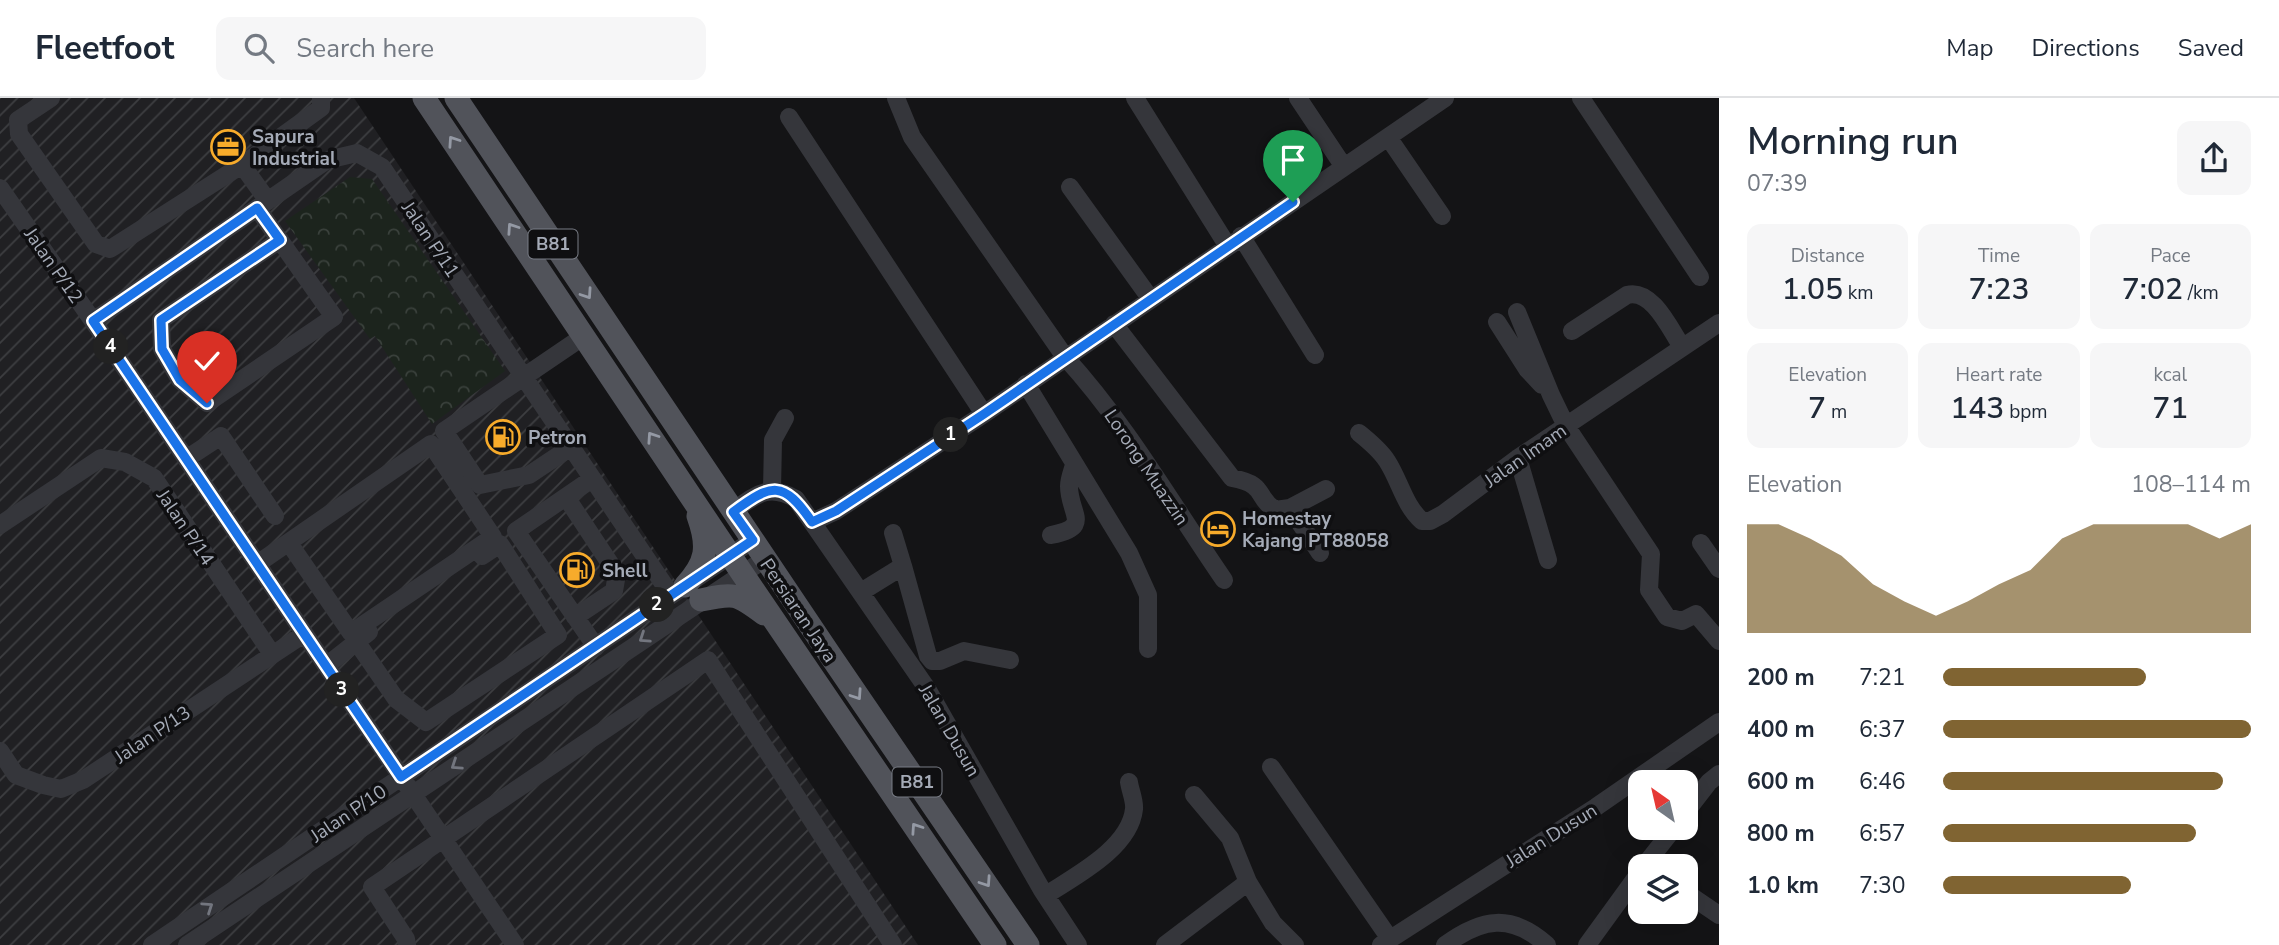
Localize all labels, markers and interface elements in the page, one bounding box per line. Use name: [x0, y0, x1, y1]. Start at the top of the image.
search box: [216, 17, 706, 80]
text: Fleetfoot: [35, 26, 174, 71]
icon: search: [240, 29, 278, 67]
text: Search here: [296, 31, 434, 66]
text: Map: [1946, 32, 1993, 64]
text: Directions: [2031, 32, 2140, 64]
text: Saved: [2178, 32, 2244, 64]
text: Morning run: [1747, 116, 1959, 167]
button: share: [2177, 121, 2251, 195]
place label: Sapura Industrial: [252, 124, 336, 172]
office icon: Sapura Industrial: [209, 128, 247, 166]
pin: [1263, 130, 1323, 202]
one-way arrow: [449, 136, 461, 149]
icon: arrive: [1274, 141, 1312, 179]
text: 07:39: [1747, 168, 1807, 199]
street label: Jalan P/11: [395, 196, 465, 283]
street label: Jalan P/12: [17, 222, 89, 309]
one-way arrow: [507, 223, 520, 236]
road number: B81: [528, 230, 578, 258]
text: Distance: [1791, 243, 1865, 269]
text: Time: [1978, 243, 2020, 269]
text: Pace: [2150, 243, 2191, 269]
text: 1.05: [1782, 269, 1843, 310]
text: 7:23: [1968, 269, 2030, 310]
text: 7:02: [2122, 269, 2183, 310]
text: km: [1843, 280, 1874, 306]
text: /km: [2183, 280, 2219, 306]
one-way arrow: [579, 286, 591, 299]
pin: 4: [94, 330, 128, 364]
pin: [177, 331, 237, 403]
text: 4: [105, 333, 116, 359]
icon: check: [188, 342, 226, 380]
text: Elevation: [1788, 362, 1867, 388]
text: Heart rate: [1956, 362, 2042, 388]
text: kcal: [2153, 362, 2187, 388]
text: 7: [1808, 388, 1826, 429]
text: 143: [1950, 388, 2004, 429]
text: 71: [2152, 388, 2188, 429]
text: m: [1826, 399, 1847, 425]
text: bpm: [2004, 399, 2048, 425]
street label: Lorong Muazzin: [1098, 404, 1195, 531]
fuel station icon: Petron: [484, 418, 522, 456]
pin: 1: [934, 418, 968, 452]
street label: Jalan Imam: [1478, 418, 1572, 494]
text: 1: [945, 421, 956, 447]
place label: Petron: [528, 425, 587, 451]
one-way arrow: [647, 432, 660, 445]
text: Elevation: [1747, 469, 1842, 500]
text: 108–114 m: [2131, 469, 2251, 500]
street label: Jalan P/14: [150, 484, 220, 571]
place label: Homestay Kajang PT88058: [1242, 506, 1389, 554]
hotel icon: Homestay Kajang PT88058: [1199, 510, 1237, 548]
fuel station icon: Shell: [558, 551, 596, 589]
street label: Persiaran Jaya: [754, 553, 843, 668]
place label: Shell: [602, 558, 648, 584]
pin: 2: [640, 588, 674, 622]
text: 2: [651, 591, 662, 617]
one-way arrow: [639, 630, 652, 642]
text: 200 m: [1747, 662, 1815, 693]
text: 7:21: [1859, 662, 1906, 693]
pin: 3: [324, 672, 360, 708]
text: 3: [336, 676, 347, 702]
street label: Jalan Dusun: [912, 679, 986, 782]
one-way arrow: [849, 687, 861, 700]
street label: Jalan P/13: [109, 700, 196, 770]
text: 400 m: [1747, 714, 1815, 745]
text: 6:37: [1859, 714, 1906, 745]
one-way arrow: [451, 757, 464, 769]
text: 600 m: [1747, 766, 1815, 797]
text: 6:46: [1859, 766, 1906, 797]
road number: B81: [892, 768, 942, 796]
north arrow: [1628, 770, 1698, 840]
map controls: [1628, 770, 1698, 924]
street label: Jalan P/10: [305, 779, 392, 849]
street label: Jalan Dusun: [1500, 798, 1602, 875]
text: 800 m: [1747, 818, 1815, 849]
text: 6:57: [1859, 818, 1906, 849]
one-way arrow: [912, 823, 924, 836]
button: layers: [1628, 854, 1698, 924]
text: 1.0 km: [1747, 870, 1819, 901]
text: 7:30: [1859, 870, 1906, 901]
one-way arrow: [978, 874, 990, 887]
one-way arrow: [200, 903, 213, 915]

